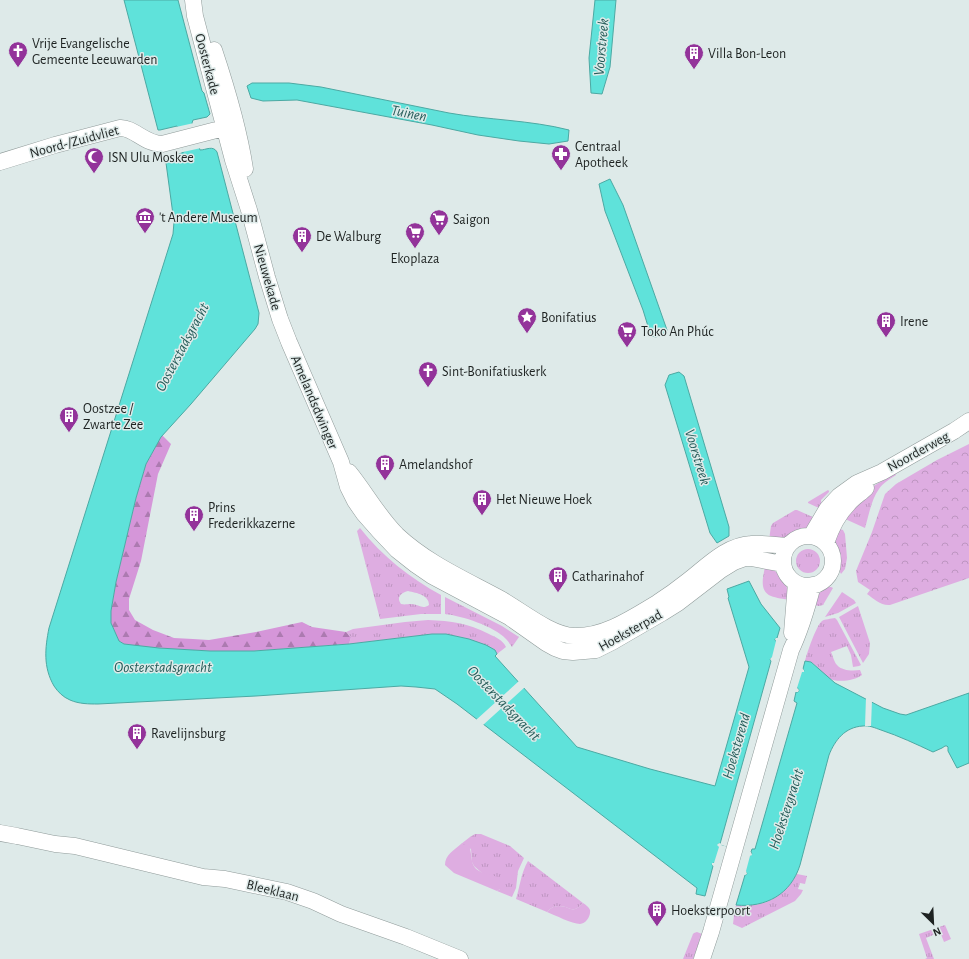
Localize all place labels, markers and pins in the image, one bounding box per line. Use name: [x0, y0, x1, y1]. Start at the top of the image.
place label: Vrije Evangelische Gemeente Leeuwarden: [32, 37, 157, 67]
church icon: Vrije Evangelische Gemeente Leeuwarden: [7, 40, 29, 68]
building icon: Villa Bon-Leon: [683, 42, 705, 70]
place label: Villa Bon-Leon: [708, 47, 786, 61]
place label: Centraal Apotheek: [575, 140, 628, 170]
pharmacy icon: Centraal Apotheek: [550, 143, 572, 171]
mosque icon: ISN Ulu Moskee: [83, 146, 105, 174]
place label: ISN Ulu Moskee: [108, 151, 194, 165]
museum icon: 't Andere Museum: [134, 206, 156, 234]
supermarket icon: Saigon: [428, 208, 450, 236]
place label: 't Andere Museum: [159, 211, 258, 225]
place label: Saigon: [453, 213, 490, 227]
supermarket icon: Ekoplaza: [404, 221, 426, 249]
building icon: De Walburg: [291, 225, 313, 253]
place label: De Walburg: [316, 230, 381, 244]
place label: Ekoplaza: [390, 252, 440, 266]
place icon: Bonifatius: [516, 306, 538, 334]
building icon: Irene: [875, 310, 897, 338]
place label: Bonifatius: [541, 311, 596, 325]
place label: Irene: [900, 315, 928, 329]
supermarket icon: Toko An Phúc: [616, 320, 638, 348]
place label: Toko An Phúc: [641, 325, 714, 339]
church icon: Sint-Bonifatiuskerk: [417, 360, 439, 388]
place label: Sint-Bonifatiuskerk: [442, 365, 547, 379]
place label: Oostzee / Zwarte Zee: [83, 402, 143, 432]
building icon: Oostzee / Zwarte Zee: [58, 405, 80, 433]
building icon: Amelandshof: [374, 453, 396, 481]
place label: Amelandshof: [399, 458, 473, 472]
building icon: Het Nieuwe Hoek: [471, 488, 493, 516]
place label: Het Nieuwe Hoek: [496, 493, 593, 507]
place label: Prins Frederikkazerne: [208, 501, 295, 531]
building icon: Prins Frederikkazerne: [183, 504, 205, 532]
building icon: Catharinahof: [547, 565, 569, 593]
place label: Catharinahof: [572, 570, 644, 584]
building icon: Ravelijnsburg: [126, 722, 148, 750]
place label: Ravelijnsburg: [151, 727, 226, 741]
building icon: Hoeksterpoort: [646, 899, 668, 927]
place label: Hoeksterpoort: [671, 904, 751, 918]

